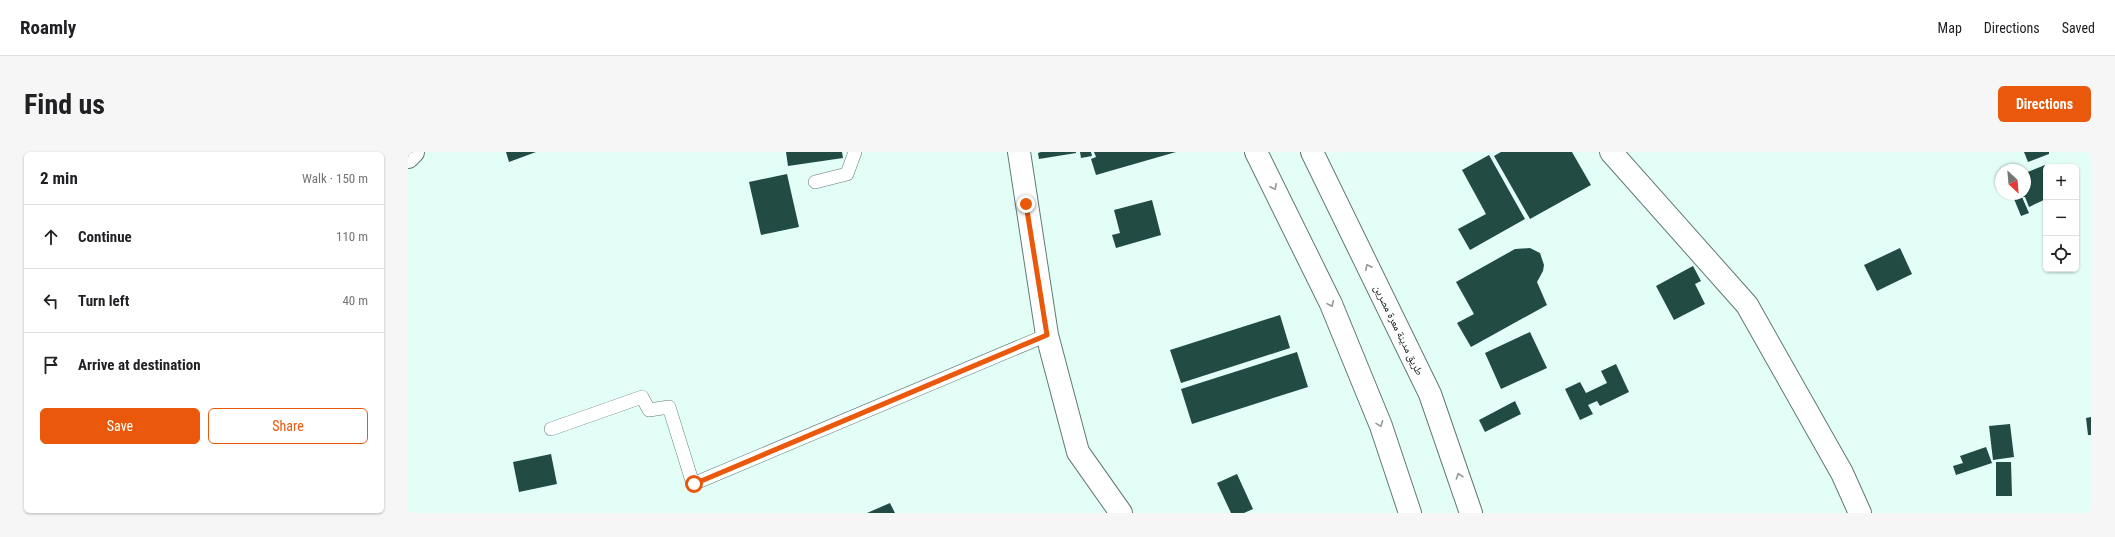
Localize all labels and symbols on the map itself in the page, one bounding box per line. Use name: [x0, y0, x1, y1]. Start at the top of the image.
north arrow: [1995, 164, 2031, 200]
one-way arrow: [1269, 182, 1277, 190]
route end: [1017, 195, 1035, 213]
one-way arrow: [1365, 264, 1373, 271]
street label: طريق مدينة معرة مصرين: [1371, 283, 1426, 378]
one-way arrow: [1326, 300, 1334, 307]
one-way arrow: [1376, 421, 1384, 428]
one-way arrow: [1455, 473, 1463, 480]
route start: [685, 475, 703, 493]

